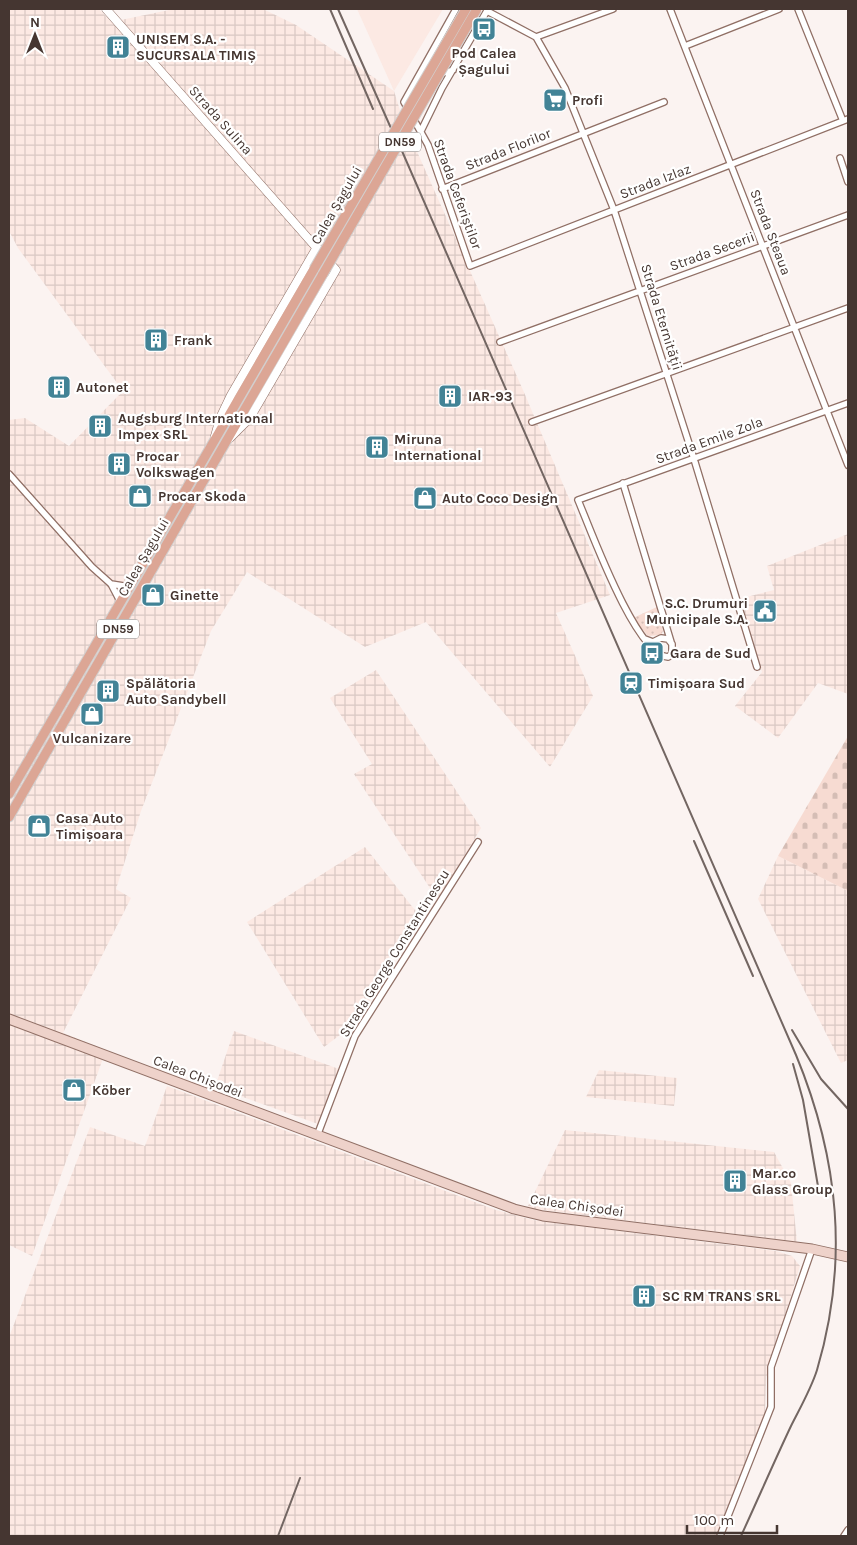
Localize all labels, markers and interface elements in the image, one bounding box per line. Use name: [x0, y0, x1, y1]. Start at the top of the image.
north arrow: [10, 10, 60, 60]
text: N: [30, 14, 40, 31]
bus stop icon: Pod Calea Șagului: [471, 16, 497, 42]
place label: UNISEM S.A. - SUCURSALA TIMIȘ: [136, 31, 256, 64]
building icon: UNISEM S.A. - SUCURSALA TIMIȘ: [105, 34, 131, 60]
place label: Pod Calea Șagului: [451, 45, 517, 78]
street label: Strada Sulina: [185, 82, 256, 158]
supermarket icon: Profi: [542, 87, 568, 113]
place label: Profi: [572, 92, 603, 109]
street label: Strada Florilor: [463, 124, 554, 174]
road number: DN59: [379, 132, 421, 152]
street label: Strada Ceferiștilor: [430, 137, 486, 253]
street label: Strada Izlaz: [617, 160, 693, 203]
street label: Calea Șagului: [307, 163, 366, 247]
street label: Strada Steaua: [746, 187, 795, 278]
street label: Strada Secerii: [667, 228, 757, 275]
street label: Strada Eternității: [637, 262, 686, 372]
building icon: Frank: [143, 327, 169, 353]
place label: Frank: [174, 332, 213, 349]
building icon: Autonet: [46, 374, 72, 400]
place label: Autonet: [76, 379, 129, 396]
building icon: IAR-93: [437, 383, 463, 409]
place label: IAR-93: [468, 388, 513, 405]
place label: Augsburg International Impex SRL: [118, 410, 273, 443]
building icon: Augsburg International Impex SRL: [87, 413, 113, 439]
street label: Strada Emile Zola: [653, 413, 765, 468]
place label: Miruna International: [394, 431, 482, 464]
building icon: Miruna International: [364, 434, 390, 460]
place label: Procar Volkswagen: [136, 448, 215, 481]
building icon: Procar Volkswagen: [106, 451, 132, 477]
shop icon: Procar Skoda: [127, 483, 153, 509]
shop icon: Auto Coco Design: [412, 485, 438, 511]
place label: Procar Skoda: [158, 488, 246, 505]
place label: Auto Coco Design: [442, 490, 558, 507]
street label: Calea Șagului: [114, 515, 173, 599]
shop icon: Ginette: [140, 582, 166, 608]
place label: Ginette: [170, 587, 219, 604]
place label: S.C. Drumuri Municipale S.A.: [646, 595, 748, 628]
public building icon: S.C. Drumuri Municipale S.A.: [752, 598, 778, 624]
road number: DN59: [97, 620, 139, 638]
bus stop icon: Gara de Sud: [639, 640, 665, 666]
place label: Gara de Sud: [670, 645, 751, 662]
station icon: Timișoara Sud: [618, 670, 644, 696]
place label: Spălătoria Auto Sandybell: [126, 675, 227, 708]
place label: Timișoara Sud: [648, 675, 745, 692]
building icon: Spălătoria Auto Sandybell: [95, 678, 121, 704]
shop icon: Vulcanizare: [79, 701, 105, 727]
place label: Vulcanizare: [53, 730, 131, 747]
place label: Casa Auto Timișoara: [56, 810, 123, 843]
shop icon: Casa Auto Timișoara: [26, 813, 52, 839]
street label: Strada George Constantinescu: [336, 866, 453, 1040]
street label: Calea Chișodei: [151, 1052, 245, 1101]
shop icon: Köber: [61, 1077, 87, 1103]
place label: Köber: [92, 1082, 131, 1099]
place label: Mar.co Glass Group: [752, 1165, 832, 1198]
building icon: Mar.co Glass Group: [722, 1168, 748, 1194]
street label: Calea Chișodei: [529, 1191, 625, 1220]
building icon: SC RM TRANS SRL: [631, 1283, 657, 1309]
place label: SC RM TRANS SRL: [662, 1288, 781, 1305]
scale bar: [687, 1502, 777, 1534]
text: 100 m: [694, 1511, 734, 1529]

